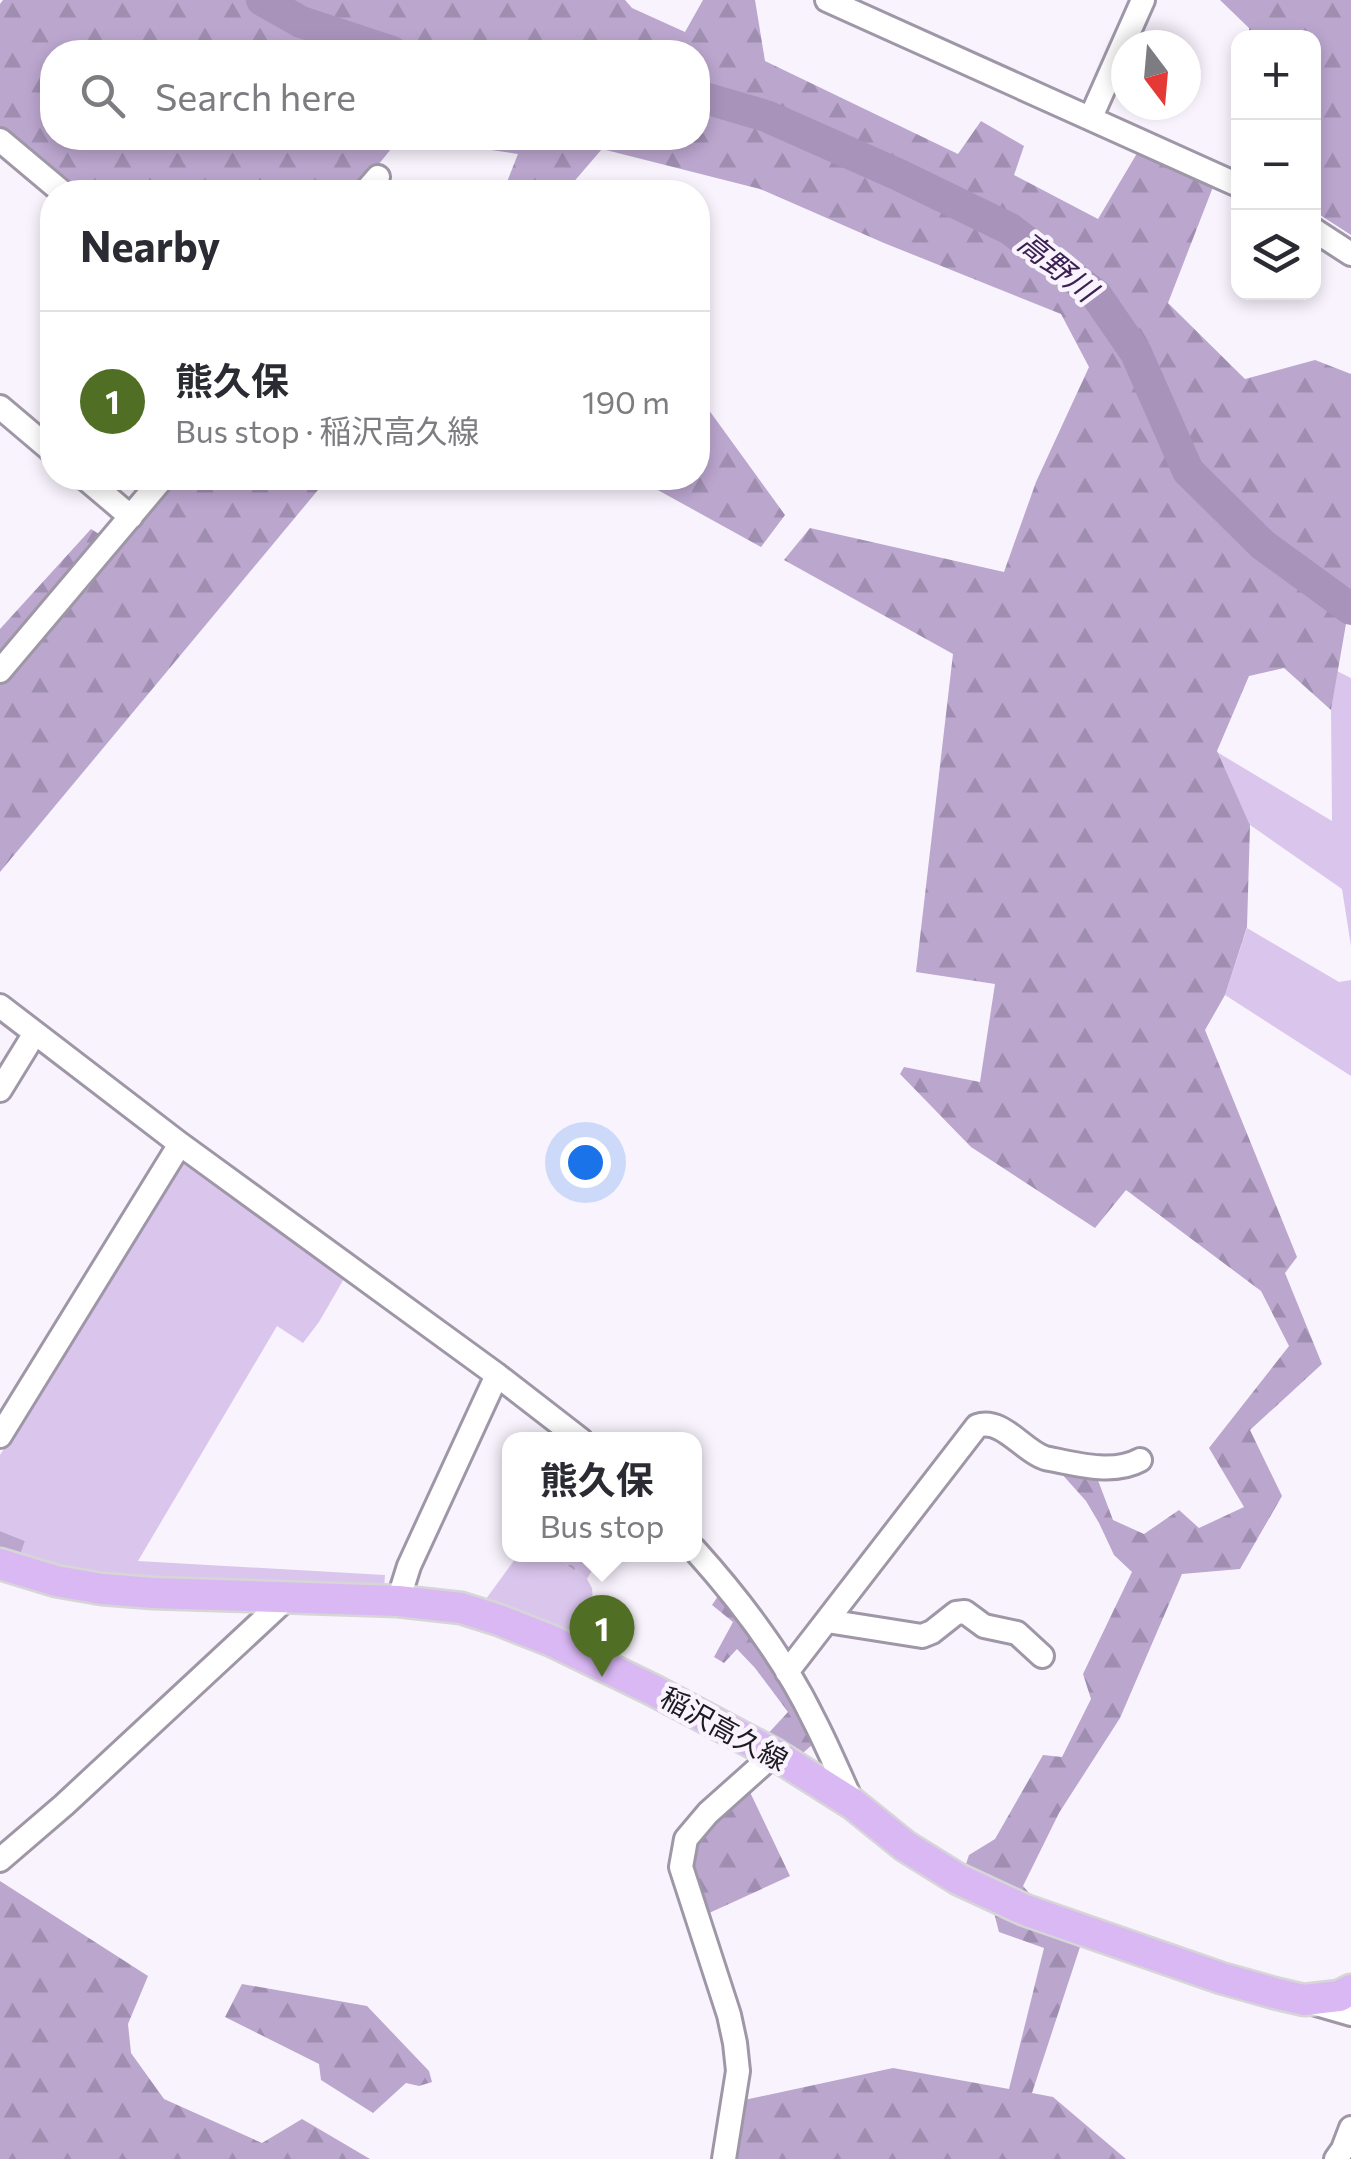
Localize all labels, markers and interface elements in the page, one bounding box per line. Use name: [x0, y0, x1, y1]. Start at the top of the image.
north arrow: [1111, 30, 1201, 120]
map controls: [1231, 30, 1321, 300]
button: +: [1231, 30, 1321, 120]
search box: [40, 40, 710, 150]
icon: search: [75, 68, 130, 123]
text: Search here: [155, 72, 356, 119]
button: −: [1231, 120, 1321, 210]
button: layers: [1231, 210, 1321, 300]
text: Nearby: [80, 219, 220, 271]
water label: 高野川: [1012, 222, 1108, 310]
text: 熊久保: [175, 356, 289, 403]
text: 1: [105, 381, 120, 421]
text: 190 m: [582, 381, 670, 421]
text: Bus stop · 稲沢高久線: [175, 410, 479, 450]
your location: [560, 1137, 611, 1188]
popup: [502, 1432, 702, 1562]
text: 熊久保: [540, 1455, 654, 1502]
text: Bus stop: [540, 1505, 664, 1545]
pin: 1: [570, 1594, 634, 1677]
street label: 稲沢高久線: [655, 1679, 794, 1777]

